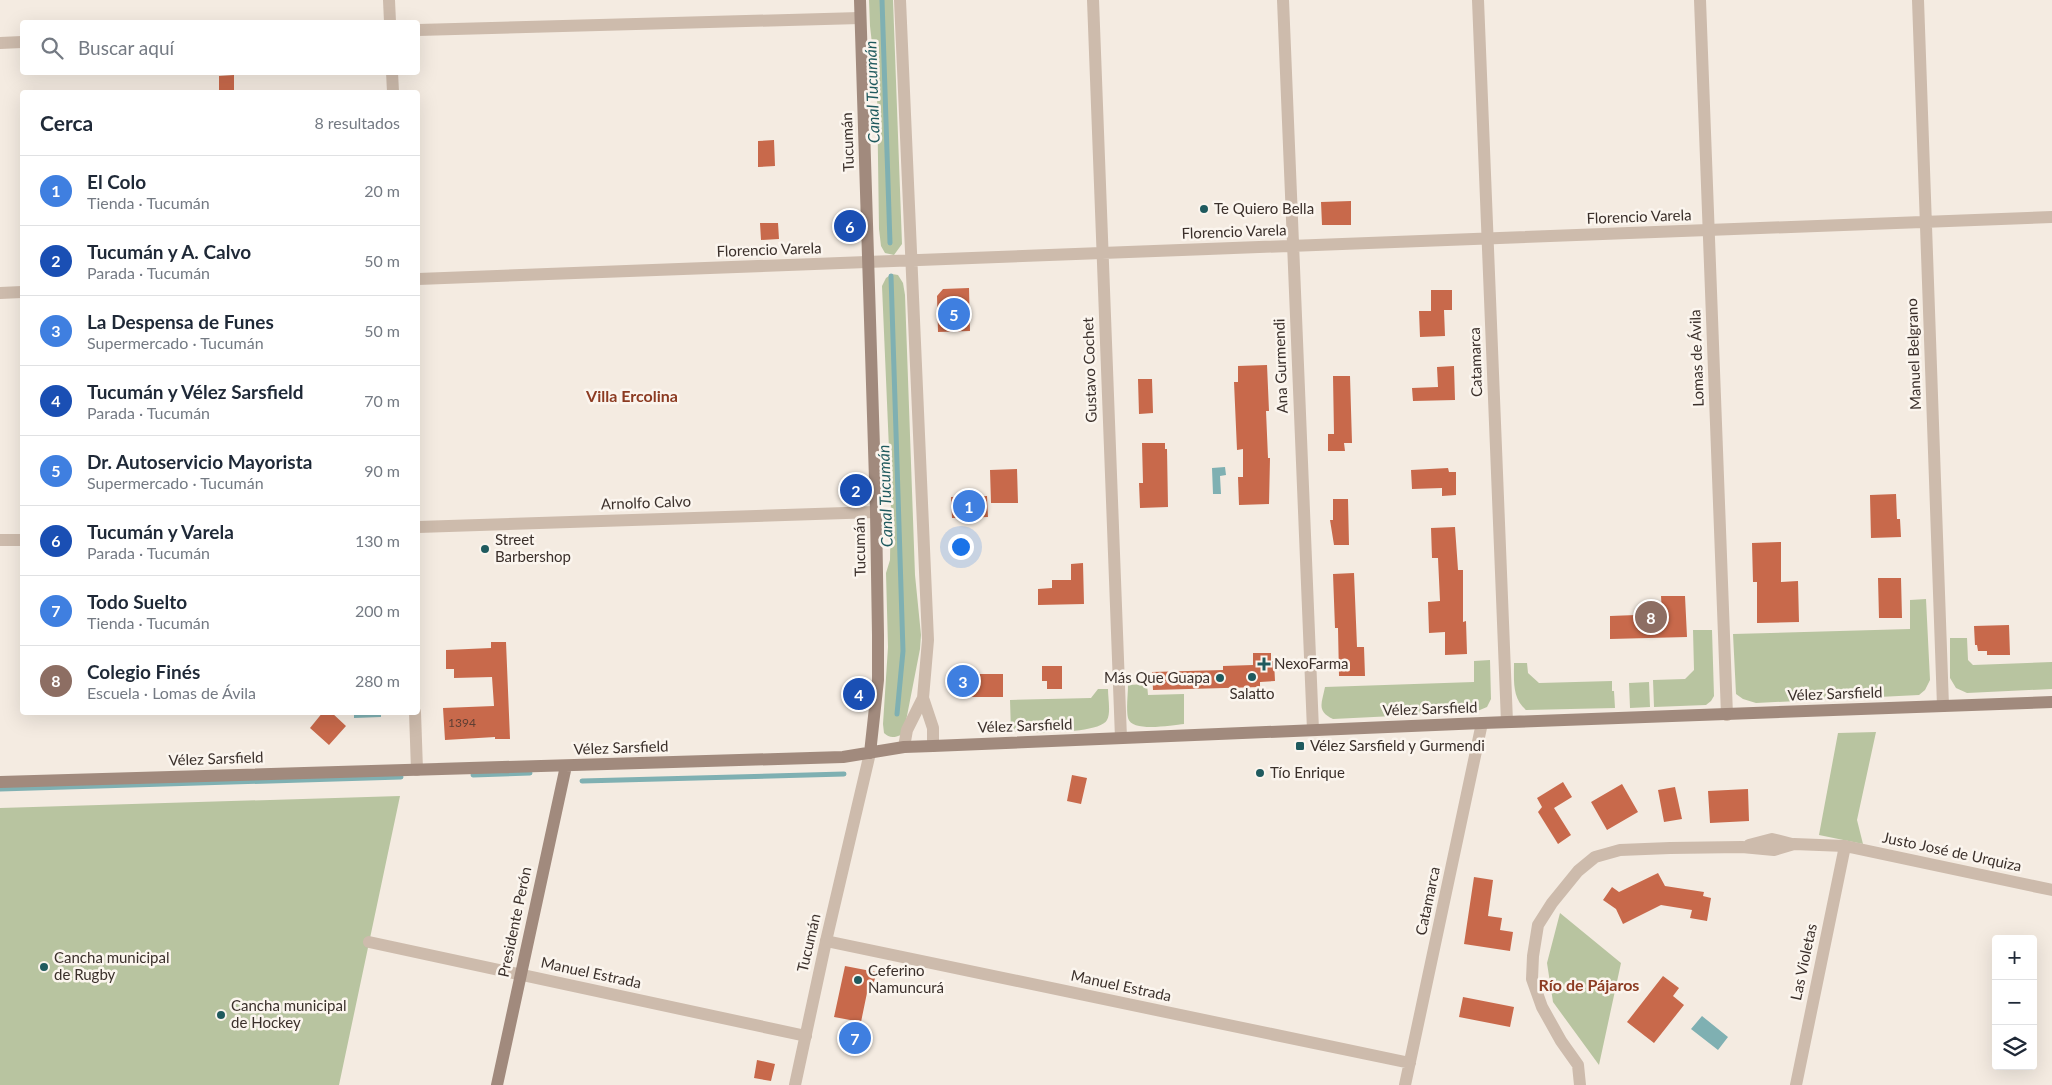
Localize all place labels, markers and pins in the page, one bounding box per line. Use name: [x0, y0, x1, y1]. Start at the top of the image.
place label: Te Quiero Bella: [1214, 199, 1314, 217]
marker: Te Quiero Bella: [1198, 203, 1210, 215]
pin: 6: [834, 207, 866, 245]
pin: 5: [938, 295, 970, 333]
pin: 2: [840, 471, 872, 509]
pin: 1: [953, 487, 985, 525]
place label: Street Barbershop: [495, 530, 571, 565]
marker: Street Barbershop: [479, 543, 491, 555]
pin: 8: [1635, 598, 1667, 636]
place label: NexoFarma: [1274, 654, 1349, 672]
marker: NexoFarma: [1258, 658, 1270, 670]
pin: 3: [947, 662, 979, 700]
place label: Más Que Guapa: [1104, 668, 1210, 686]
marker: Salatto: [1246, 671, 1258, 683]
marker: Más Que Guapa: [1214, 672, 1226, 684]
pin: 4: [843, 675, 875, 713]
place label: Salatto: [1229, 684, 1275, 702]
place label: Vélez Sarsfield y Gurmendi: [1310, 736, 1485, 754]
marker: Vélez Sarsfield y Gurmendi: [1294, 740, 1306, 752]
place label: Tío Enrique: [1270, 763, 1345, 781]
marker: Tío Enrique: [1254, 767, 1266, 779]
place label: Cancha municipal de Rugby: [54, 948, 170, 983]
marker: Cancha municipal de Rugby: [38, 961, 50, 973]
place label: Ceferino Namuncurá: [868, 961, 944, 996]
marker: Ceferino Namuncurá: [852, 974, 864, 986]
place label: Cancha municipal de Hockey: [231, 996, 347, 1031]
marker: Cancha municipal de Hockey: [215, 1009, 227, 1021]
pin: 7: [839, 1019, 871, 1057]

